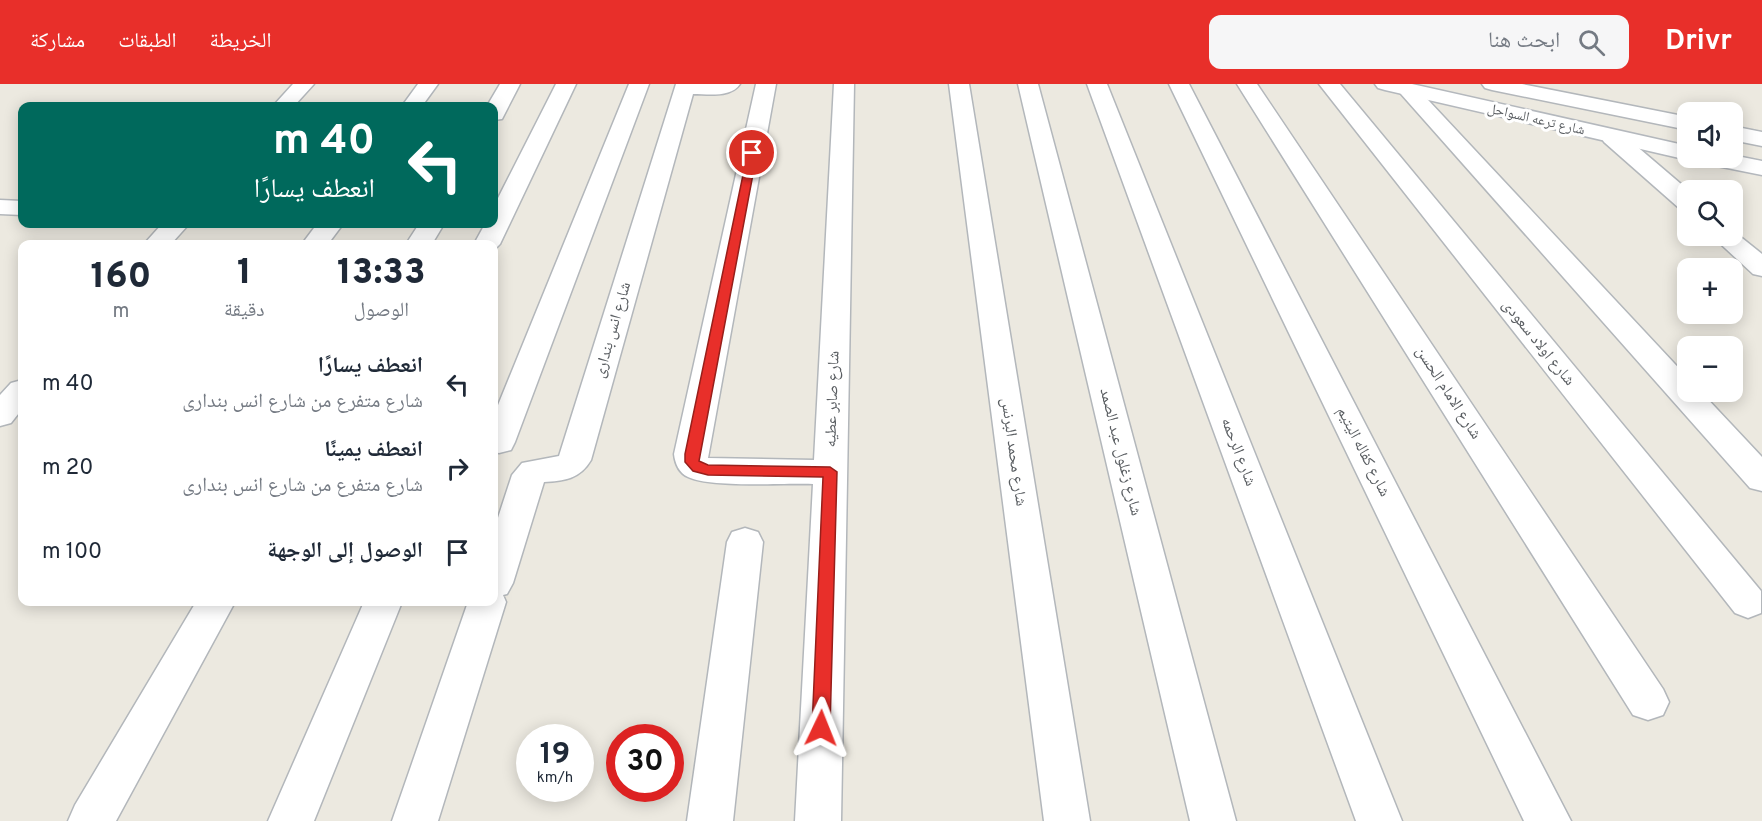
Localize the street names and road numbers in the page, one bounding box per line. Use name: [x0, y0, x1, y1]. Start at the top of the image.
street label: شارع ترعه السواحل: [1486, 101, 1586, 139]
street label: شارع انس بندارى: [590, 280, 636, 380]
street label: شارع اولاد سعودى: [1497, 296, 1579, 390]
street label: شارع الامام الحسن: [1410, 343, 1486, 443]
street label: شارع صابر عطيه: [821, 350, 845, 448]
street label: شارع زغلول عبد الصمد: [1094, 386, 1146, 518]
street label: شارع محمد البرنس: [996, 397, 1030, 507]
street label: شارع كفاله اليتيم: [1332, 404, 1394, 500]
street label: شارع الرحمه: [1216, 415, 1260, 489]

